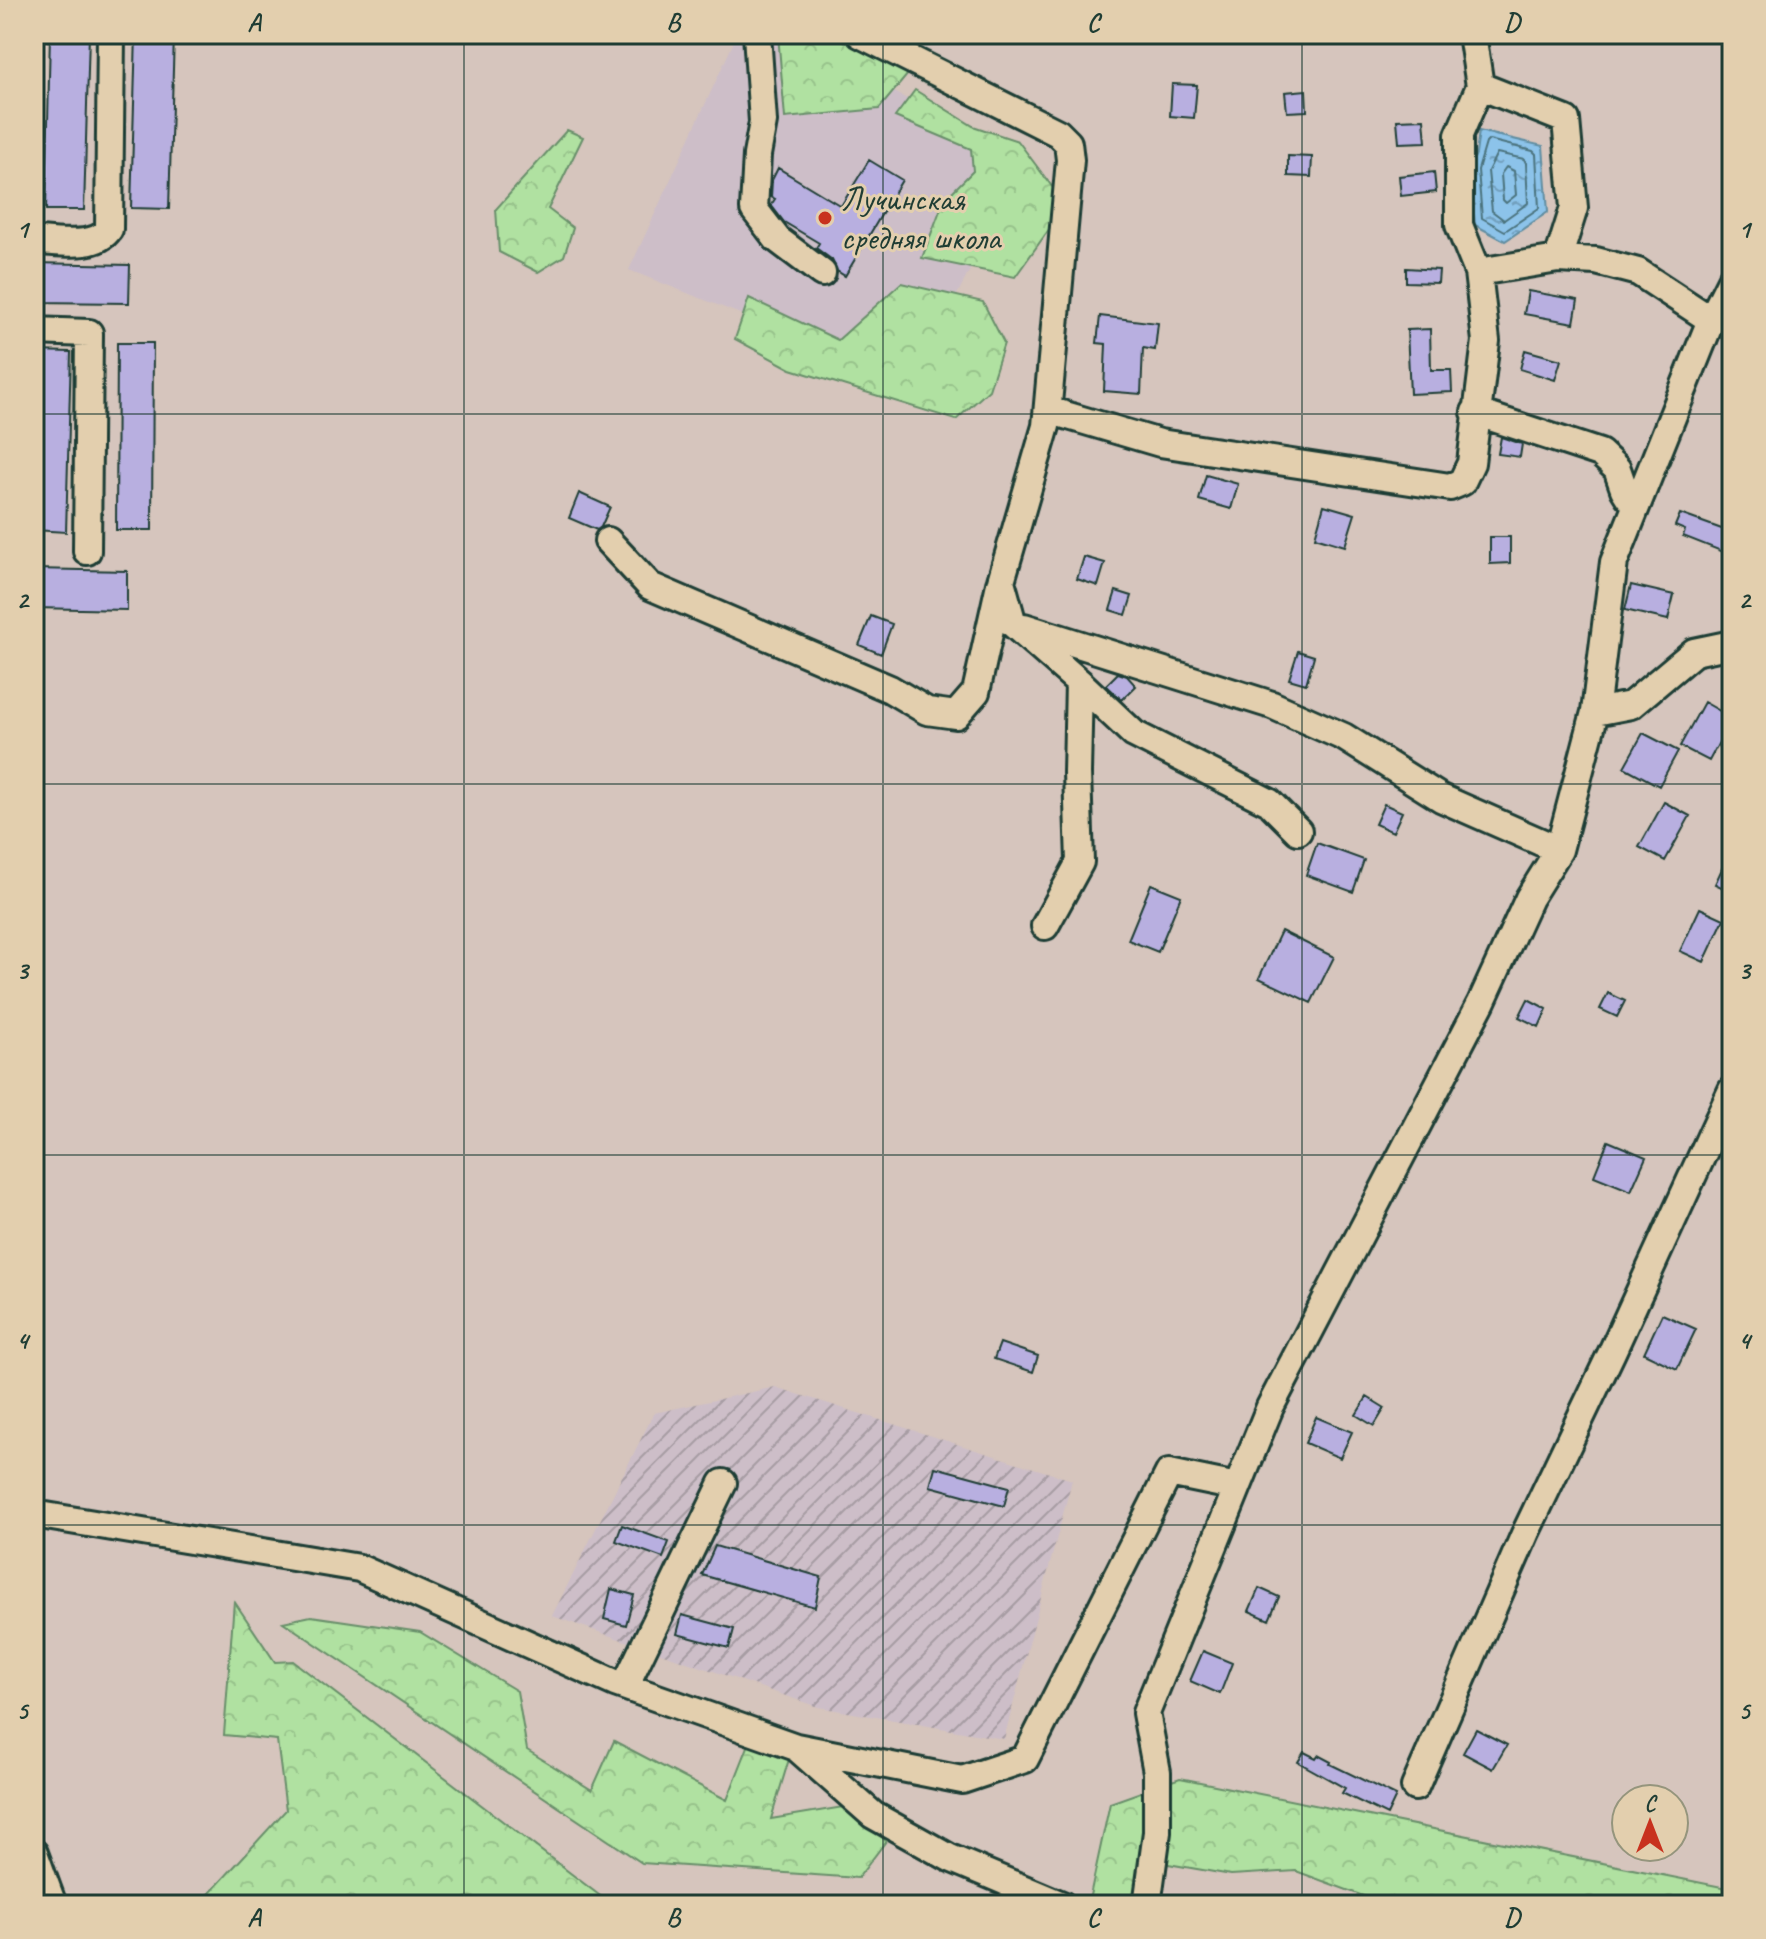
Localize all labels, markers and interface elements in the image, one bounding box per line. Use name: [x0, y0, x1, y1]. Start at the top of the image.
text: A: [247, 6, 262, 39]
text: B: [666, 6, 682, 39]
text: C: [1087, 6, 1103, 39]
text: D: [1504, 6, 1522, 39]
place label: Лучинская средняя школа: [841, 177, 1003, 259]
marker: Лучинская средняя школа: [816, 209, 834, 227]
text: 1: [16, 213, 31, 246]
text: 1: [1738, 213, 1753, 246]
text: 2: [16, 583, 30, 616]
text: 2: [1738, 583, 1752, 616]
text: 3: [16, 954, 30, 987]
text: 3: [1738, 954, 1752, 987]
text: 4: [16, 1324, 31, 1357]
text: 4: [1738, 1324, 1753, 1357]
text: 5: [16, 1694, 30, 1727]
text: 5: [1738, 1694, 1752, 1727]
north arrow: [1610, 1783, 1690, 1863]
text: С: [1645, 1790, 1659, 1818]
text: A: [247, 1901, 262, 1934]
text: B: [666, 1901, 682, 1934]
text: C: [1087, 1901, 1103, 1934]
text: D: [1504, 1901, 1522, 1934]

